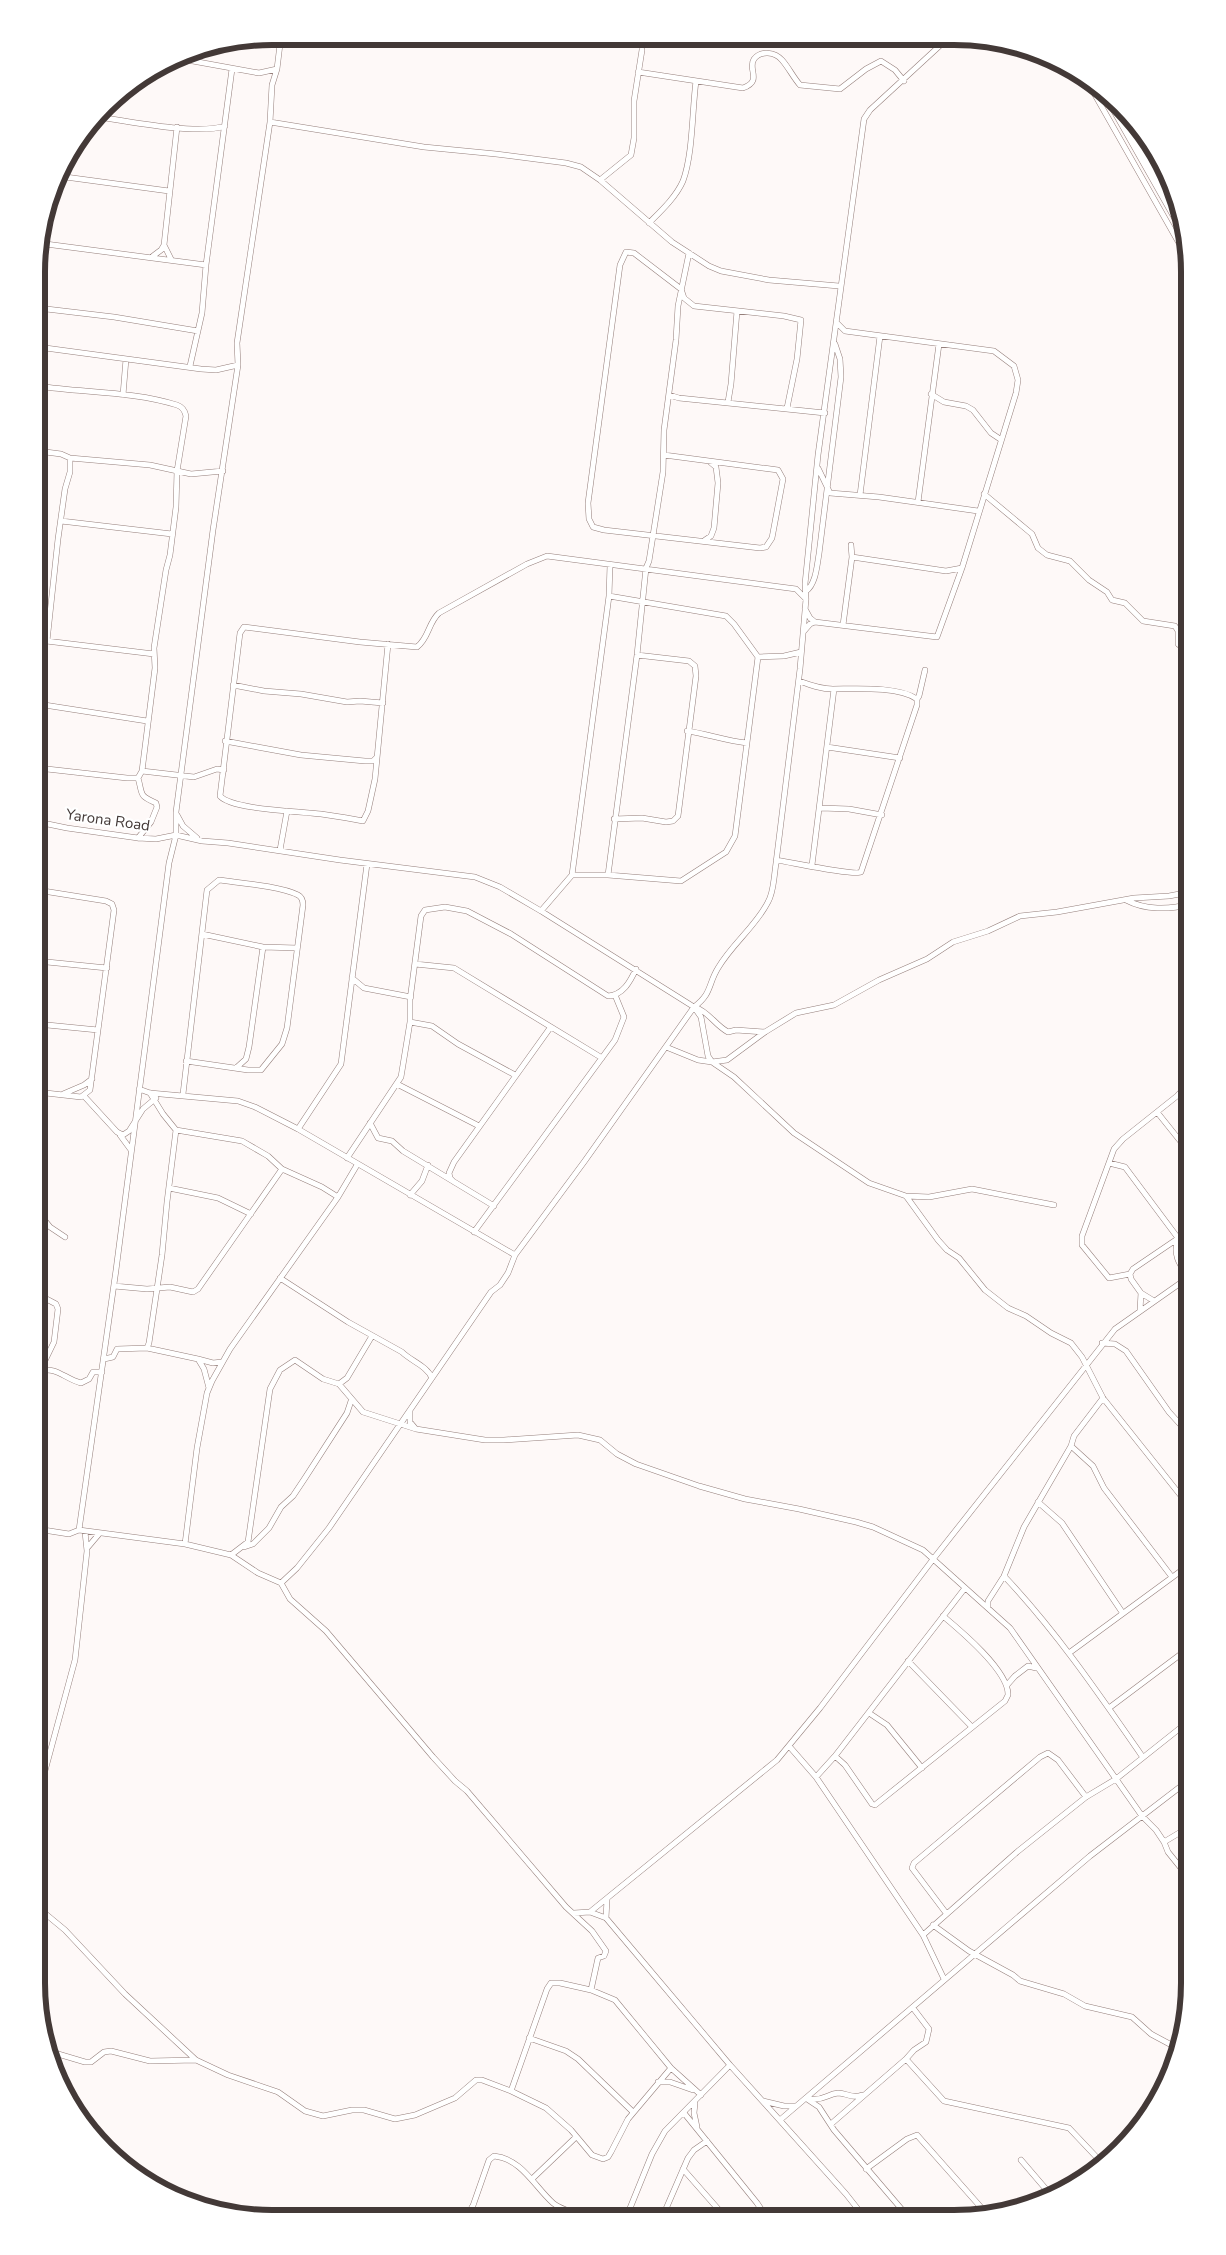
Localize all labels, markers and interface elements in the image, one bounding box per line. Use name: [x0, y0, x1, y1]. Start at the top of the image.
street label: Yarona Road: [64, 804, 151, 836]

